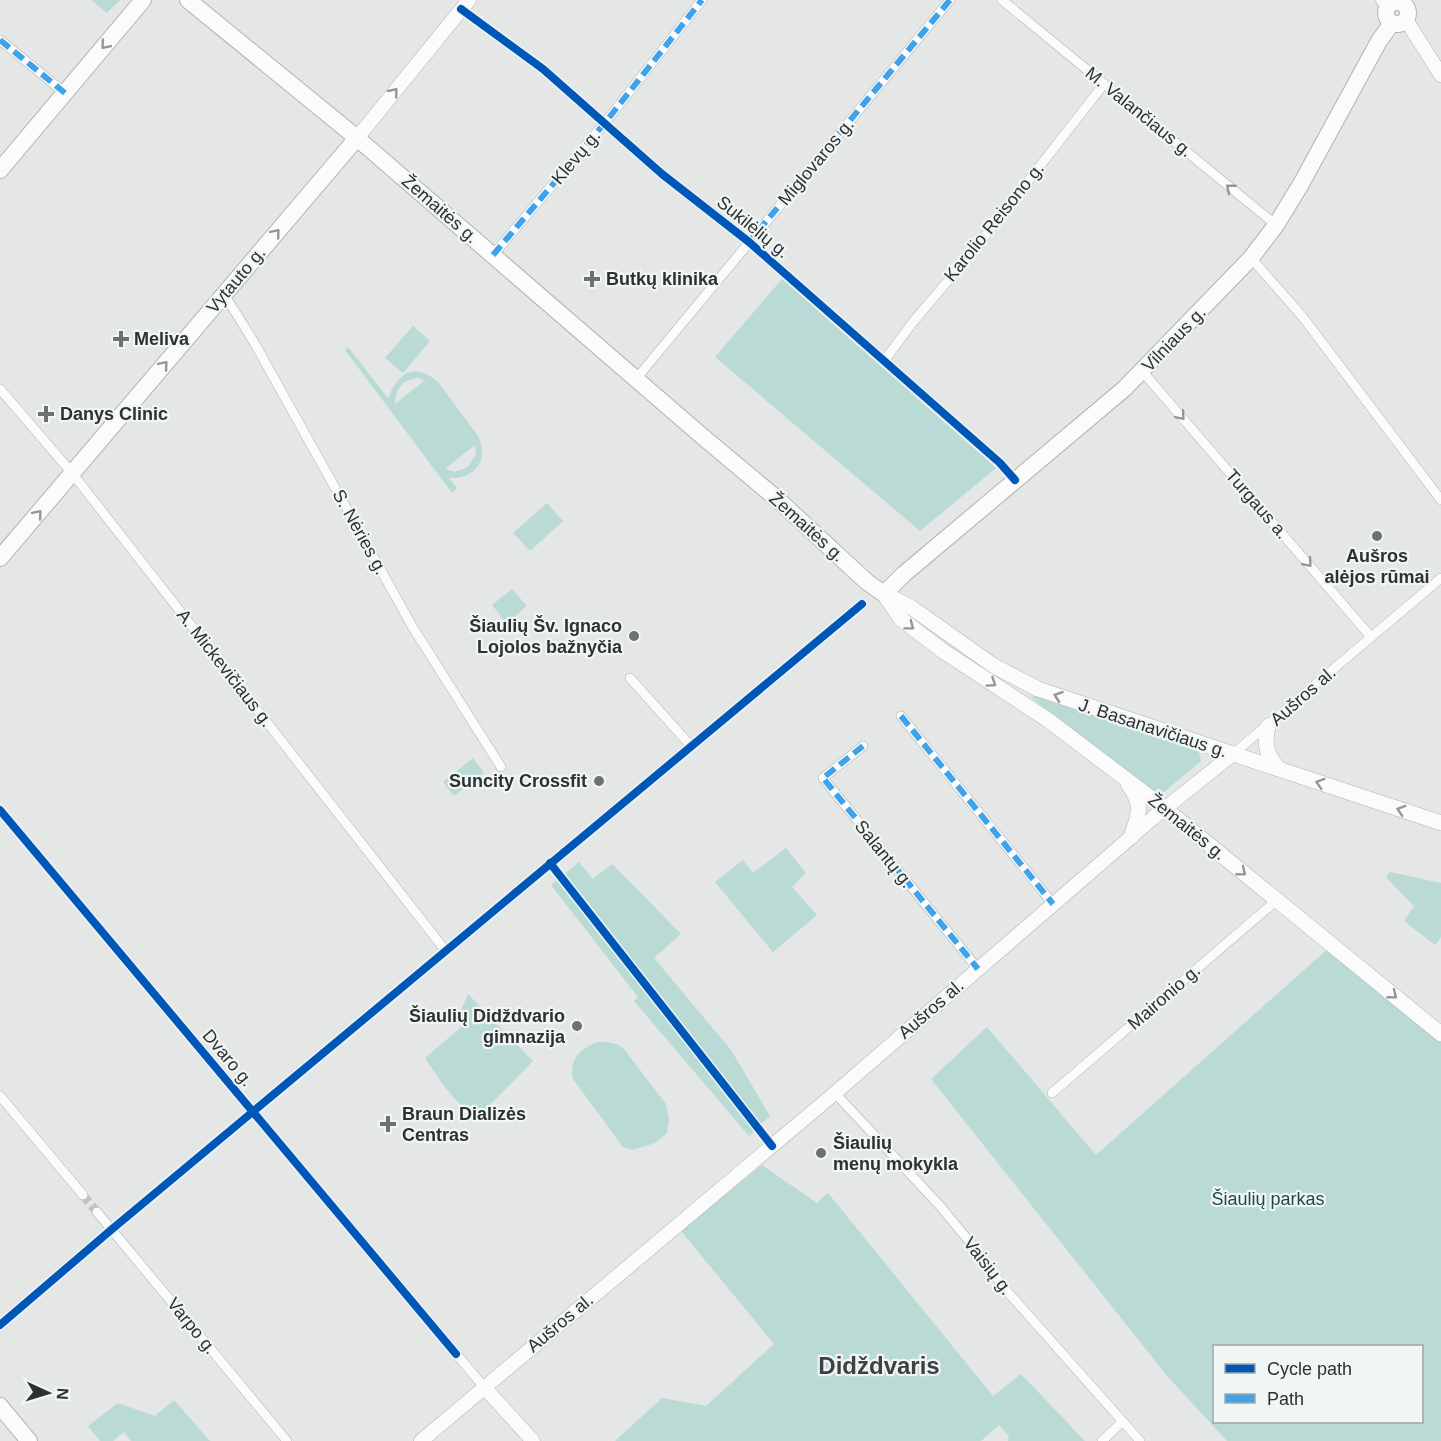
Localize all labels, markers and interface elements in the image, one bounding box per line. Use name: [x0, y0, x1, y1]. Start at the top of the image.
one-way arrow: [102, 38, 113, 49]
street label: M. Valančiaus g.: [1082, 63, 1196, 161]
one-way arrow: [386, 88, 397, 99]
street label: Miglovaros g.: [774, 115, 858, 209]
street label: Klevų g.: [547, 126, 605, 188]
street label: Karolio Reisono g.: [940, 159, 1048, 285]
street label: Žemaitės g.: [398, 171, 482, 247]
one-way arrow: [1226, 184, 1237, 195]
street label: Sukilėlių g.: [713, 192, 793, 262]
one-way arrow: [269, 229, 280, 240]
street label: Vytauto g.: [203, 243, 269, 317]
place label: Butkų klinika: [606, 269, 719, 289]
marker: Butkų klinika: [583, 270, 601, 288]
street label: Vilniaus g.: [1138, 302, 1210, 376]
place label: Meliva: [134, 329, 190, 349]
marker: Meliva: [112, 330, 130, 348]
one-way arrow: [157, 361, 168, 372]
place label: Danys Clinic: [60, 404, 168, 424]
marker: Danys Clinic: [37, 405, 55, 423]
one-way arrow: [1173, 409, 1184, 420]
street label: Turgaus a.: [1221, 465, 1293, 543]
street label: S. Nėries g.: [328, 486, 392, 578]
street label: Žemaitės g.: [765, 488, 849, 566]
one-way arrow: [31, 510, 42, 521]
marker: Aušros alėjos rūmai: [1370, 529, 1384, 543]
place label: Aušros alėjos rūmai: [1324, 546, 1430, 587]
one-way arrow: [1301, 556, 1312, 567]
street label: A. Mickevičiaus g.: [173, 605, 277, 731]
place label: Šiaulių Šv. Ignaco Lojolos bažnyčia: [469, 615, 623, 657]
one-way arrow: [903, 618, 914, 629]
marker: Šiaulių Šv. Ignaco Lojolos bažnyčia: [627, 629, 641, 643]
street label: Aušros al.: [1266, 662, 1340, 730]
one-way arrow: [985, 676, 996, 687]
one-way arrow: [1053, 691, 1064, 703]
street label: J. Basanavičiaus g.: [1076, 695, 1230, 761]
place label: Suncity Crossfit: [449, 771, 587, 791]
marker: Suncity Crossfit: [592, 774, 606, 788]
one-way arrow: [1315, 778, 1326, 790]
street label: Žemaitės g.: [1144, 790, 1230, 864]
one-way arrow: [1396, 805, 1407, 817]
street label: Salantų g.: [851, 816, 917, 892]
one-way arrow: [1235, 864, 1246, 875]
street label: Maironio g.: [1124, 960, 1204, 1034]
street label: Aušros al.: [894, 975, 968, 1043]
one-way arrow: [1386, 987, 1397, 998]
place label: Šiaulių Didždvario gimnazija: [409, 1005, 566, 1047]
marker: Šiaulių Didždvario gimnazija: [570, 1019, 584, 1033]
street label: Dvaro g.: [198, 1026, 258, 1090]
place label: Braun Dializės Centras: [402, 1104, 526, 1145]
marker: Braun Dializės Centras: [379, 1115, 397, 1133]
place label: Šiaulių menų mokykla: [833, 1132, 959, 1174]
marker: Šiaulių menų mokykla: [814, 1146, 828, 1160]
park label: Šiaulių parkas: [1211, 1188, 1325, 1209]
street label: Vaisių g.: [959, 1233, 1017, 1299]
street label: Aušros al.: [523, 1290, 597, 1356]
street label: Varpo g.: [163, 1294, 221, 1358]
legend: [1213, 1345, 1423, 1423]
district label: Didždvaris: [818, 1352, 940, 1379]
text: Cycle path: [1267, 1359, 1352, 1379]
north arrow: [18, 1363, 78, 1423]
text: N: [54, 1388, 71, 1400]
text: Path: [1267, 1389, 1304, 1409]

